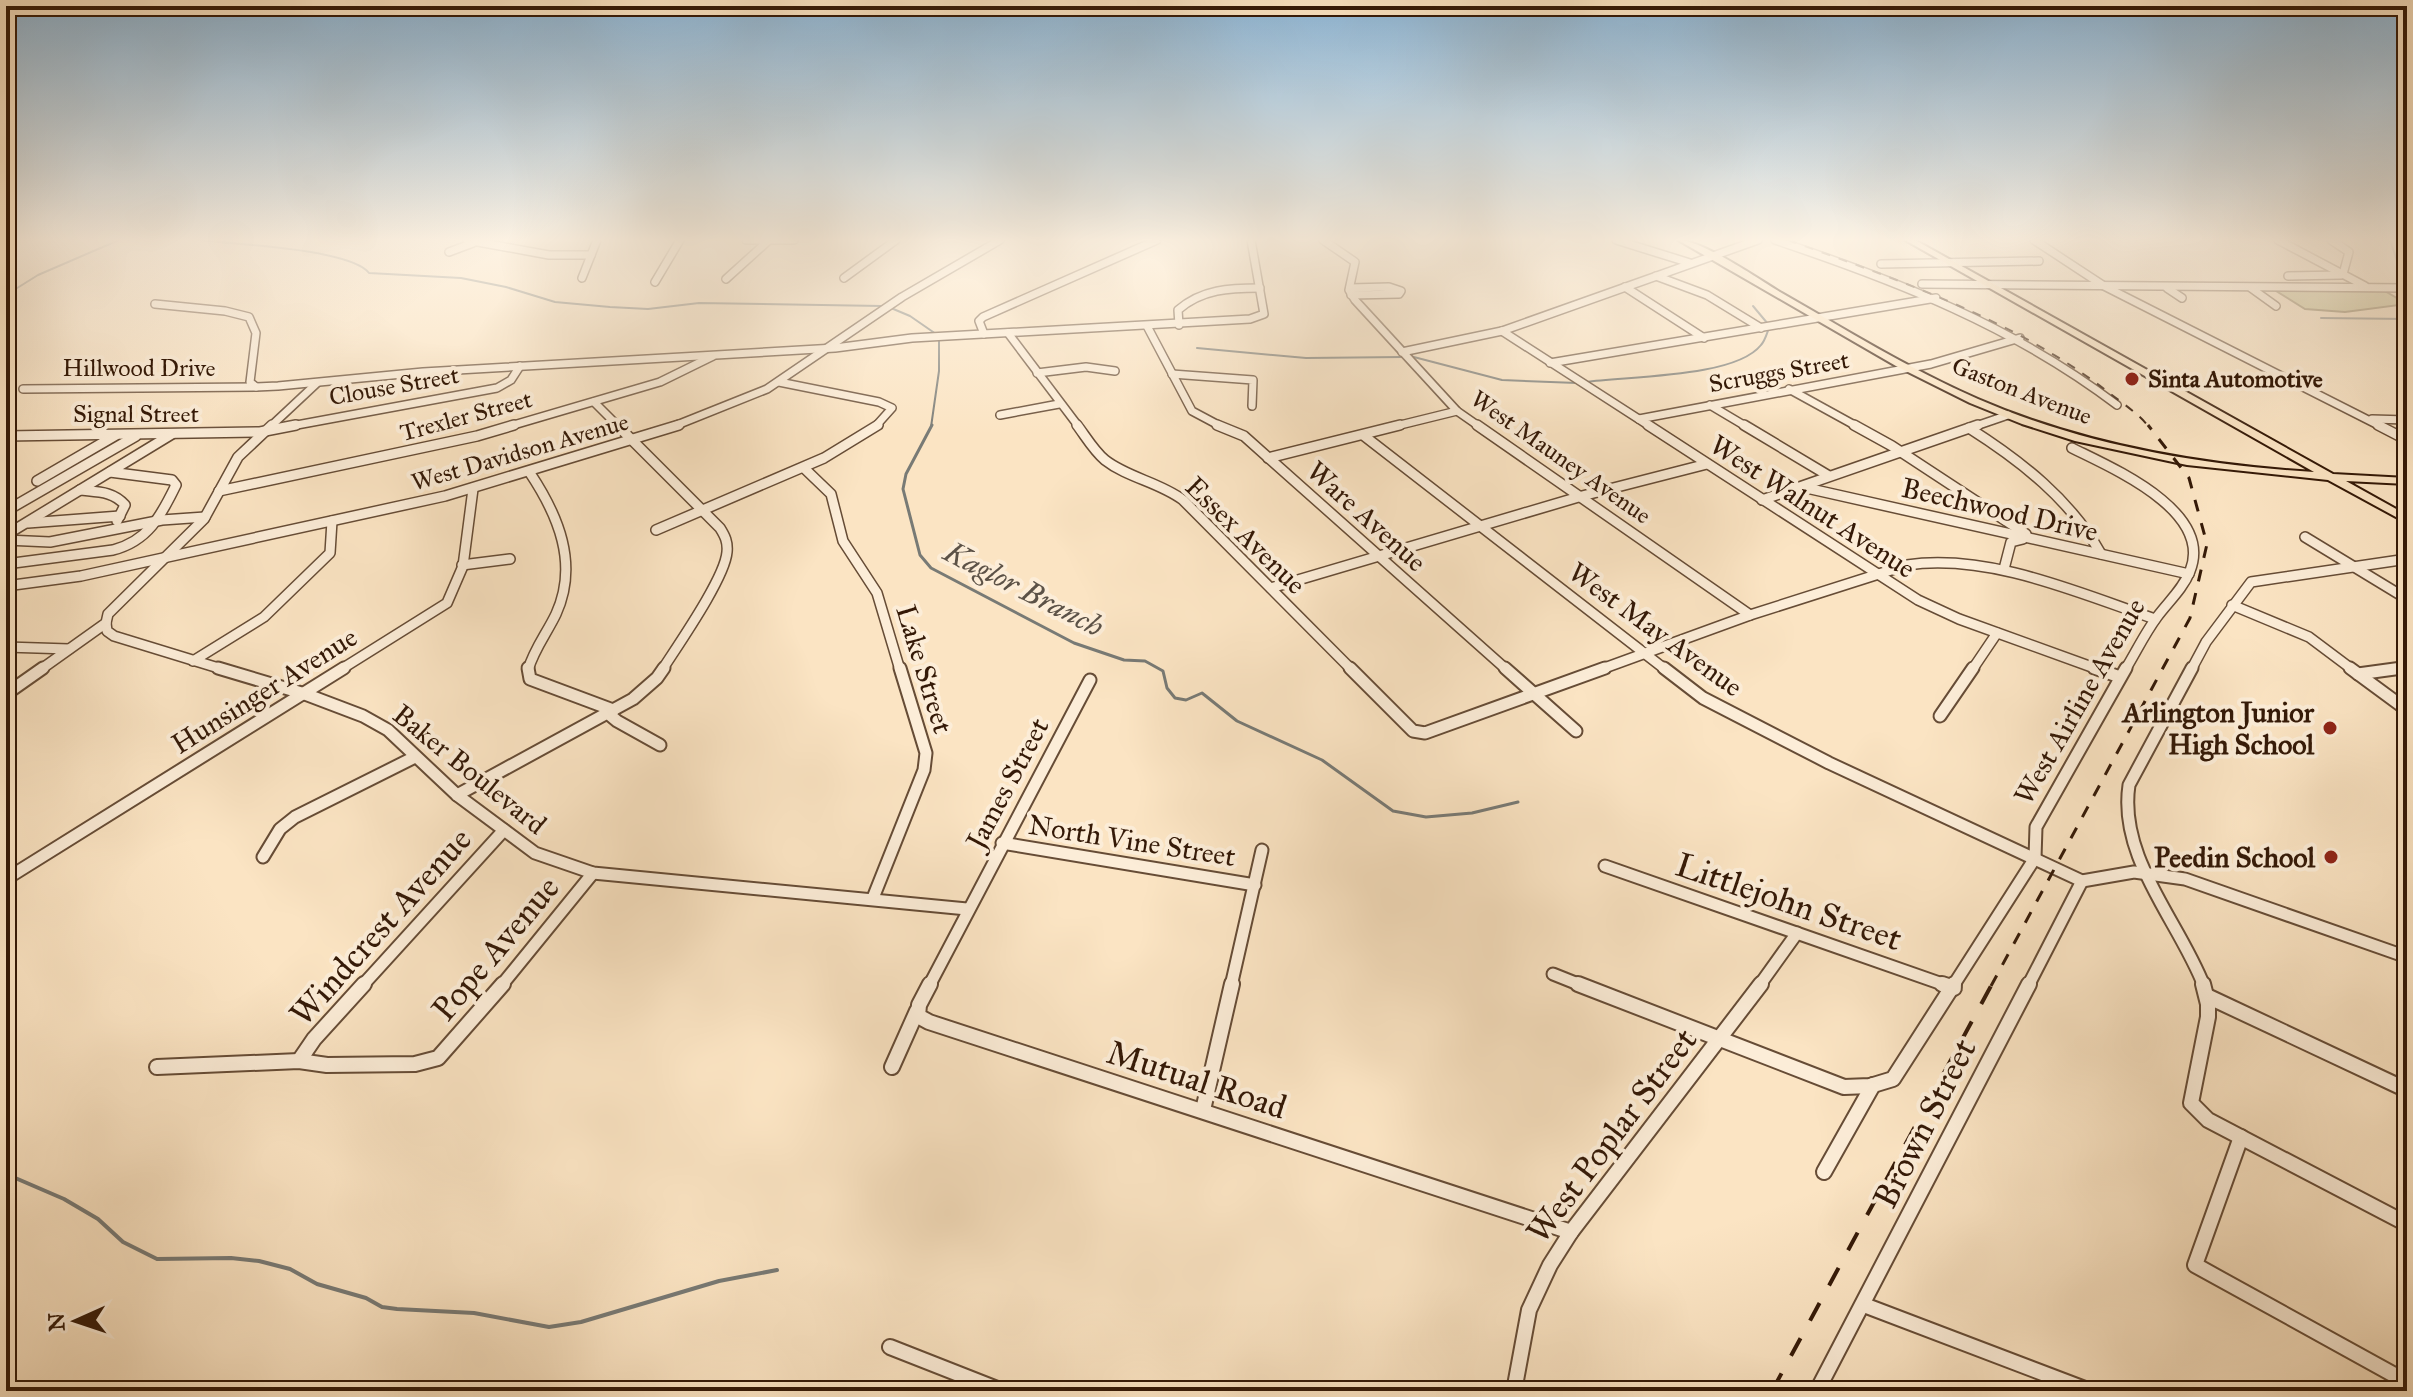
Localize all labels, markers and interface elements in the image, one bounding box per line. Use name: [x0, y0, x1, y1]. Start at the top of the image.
street label: Scruggs Street: [1707, 345, 1852, 399]
street label: Gaston Avenue: [1948, 351, 2096, 431]
street label: Hillwood Drive: [63, 353, 215, 383]
street label: Clouse Street: [327, 360, 462, 412]
place label: Sinta Automotive: [2148, 364, 2323, 394]
marker: Sinta Automotive: [2123, 370, 2141, 388]
street label: Trexler Street: [397, 384, 536, 448]
street label: West Mauney Avenue: [1465, 384, 1657, 530]
street label: Signal Street: [73, 399, 200, 429]
street label: West Davidson Avenue: [408, 407, 632, 497]
street label: West Walnut Avenue: [1703, 427, 1922, 586]
street label: Ware Avenue: [1300, 453, 1434, 579]
street label: Essex Avenue: [1178, 469, 1313, 602]
street label: Beechwood Drive: [1898, 470, 2102, 549]
water label: Kaglor Branch: [937, 533, 1110, 645]
street label: West May Avenue: [1562, 554, 1750, 704]
street label: West Airline Avenue: [2006, 592, 2153, 811]
street label: Lake Street: [888, 601, 961, 738]
street label: Hunsinger Avenue: [165, 619, 364, 762]
place label: Arlington Junior High School: [2121, 695, 2314, 762]
street label: Baker Boulevard: [386, 697, 554, 842]
street label: James Street: [957, 712, 1057, 857]
marker: Arlington Junior High School: [2321, 719, 2339, 737]
street label: North Vine Street: [1026, 807, 1238, 874]
street label: Windcrest Avenue: [281, 819, 480, 1034]
place label: Peedin School: [2154, 840, 2315, 875]
street label: Littlejohn Street: [1670, 844, 1907, 959]
marker: Peedin School: [2322, 848, 2340, 866]
street label: Pope Avenue: [423, 867, 568, 1029]
street label: West Poplar Street: [1517, 1020, 1705, 1251]
street label: Mutual Road: [1102, 1031, 1292, 1128]
street label: Brown Street: [1864, 1032, 1985, 1215]
north arrow: [36, 1281, 116, 1361]
text: N: [43, 1312, 70, 1332]

